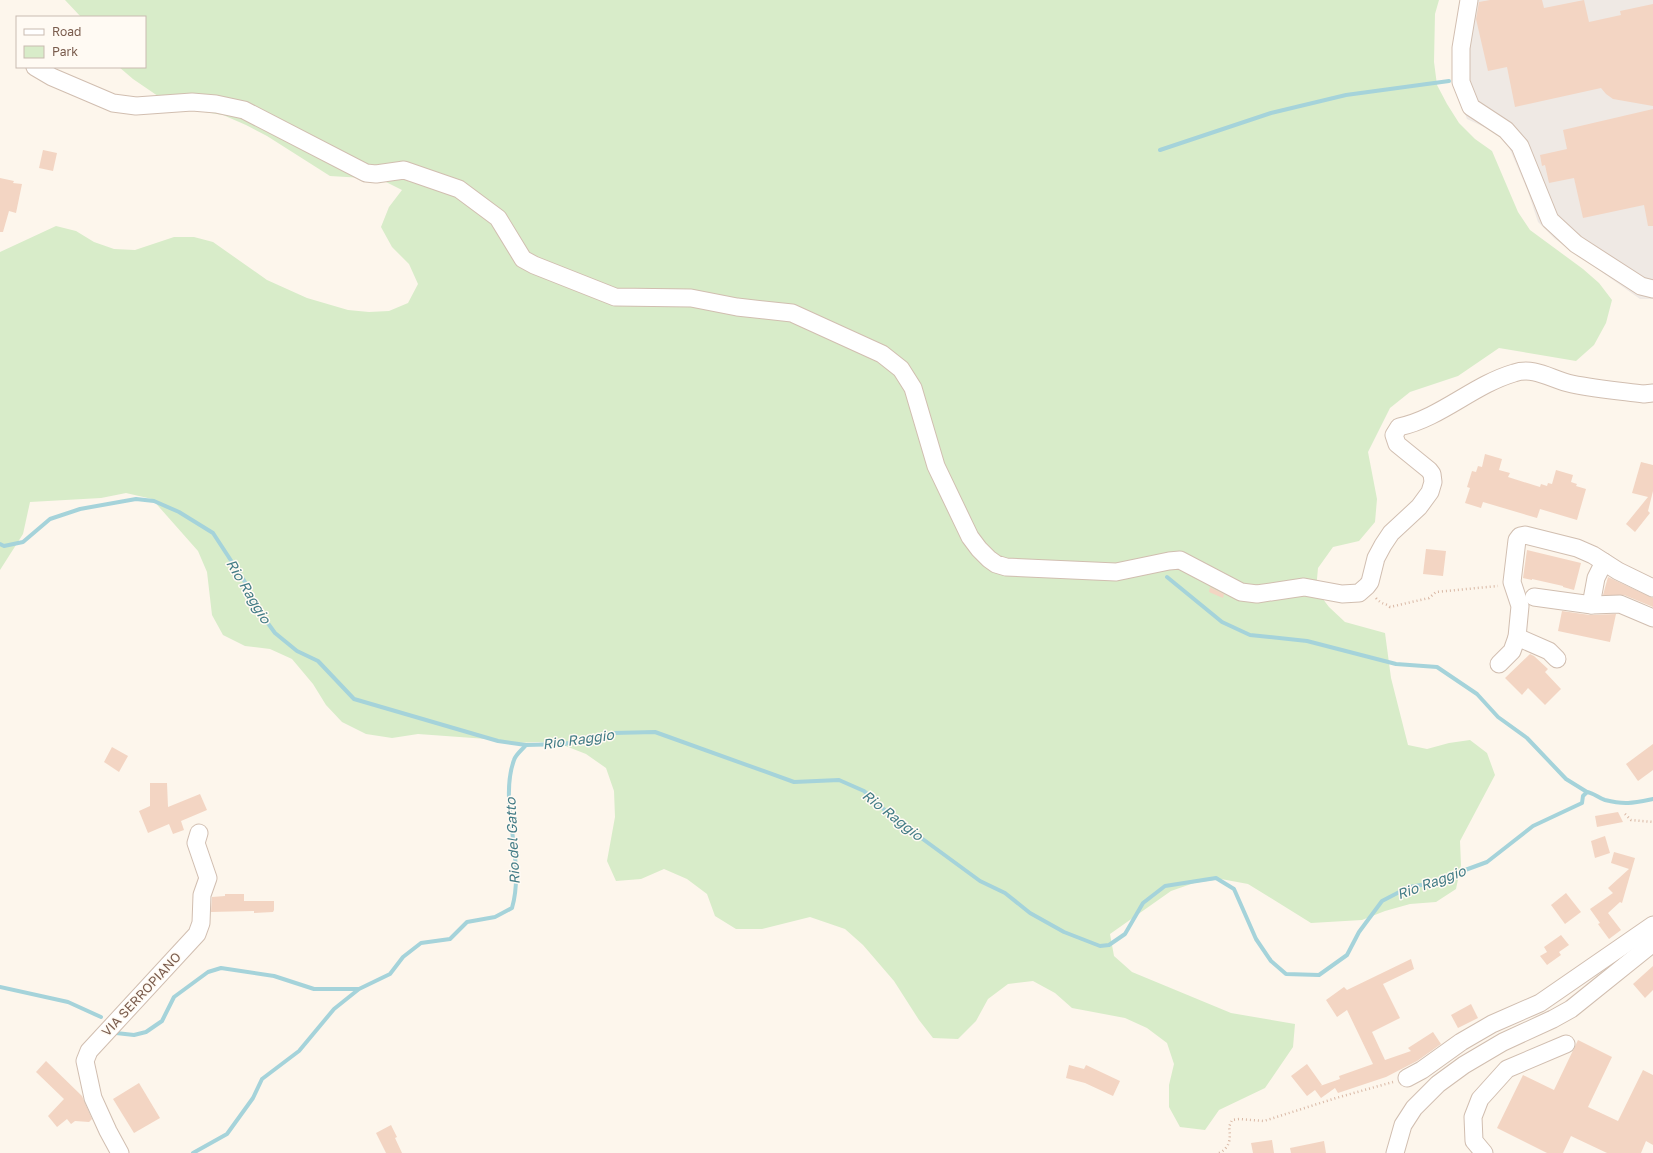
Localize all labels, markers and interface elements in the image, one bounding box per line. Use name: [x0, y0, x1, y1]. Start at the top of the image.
legend: [16, 16, 146, 68]
text: Road: [52, 24, 81, 39]
text: Park: [52, 44, 78, 59]
water label: Rio Raggio: [223, 556, 276, 628]
water label: Rio Raggio: [541, 725, 616, 752]
water label: Rio Raggio: [859, 786, 928, 845]
water label: Rio del Gatto: [501, 796, 523, 885]
water label: Rio Raggio: [1394, 861, 1469, 902]
street label: VIA SERROPIANO: [98, 949, 184, 1039]

